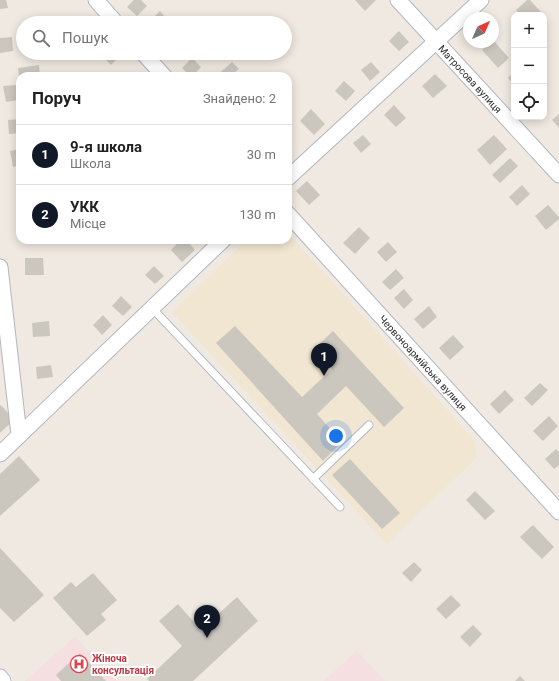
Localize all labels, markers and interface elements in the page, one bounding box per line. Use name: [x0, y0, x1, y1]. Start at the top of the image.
north arrow: [463, 12, 499, 48]
map controls: [511, 12, 547, 120]
button: +: [511, 12, 547, 48]
search box: [16, 16, 292, 60]
icon: search: [30, 27, 52, 49]
text: Пошук: [62, 29, 109, 47]
street label: Матросова вулиця: [436, 43, 504, 115]
button: −: [511, 48, 547, 84]
button: locate: [511, 84, 547, 120]
text: Поруч: [32, 88, 81, 108]
text: Знайдено: 2: [203, 91, 276, 106]
text: 9-я школа: [70, 138, 142, 156]
text: 1: [41, 147, 49, 162]
text: 30 m: [247, 147, 276, 162]
text: Школа: [70, 156, 111, 171]
text: УКК: [70, 198, 99, 216]
text: 2: [41, 207, 49, 222]
text: 130 m: [239, 207, 276, 222]
text: Місце: [70, 216, 106, 231]
street label: Червоноармійська вулиця: [377, 313, 469, 413]
pin: 1: [311, 343, 337, 376]
your location: [326, 426, 346, 446]
pin: 2: [194, 605, 220, 638]
place label: Жіноча консультація: [92, 653, 154, 676]
hospital icon: Жіноча консультація: [69, 654, 89, 674]

